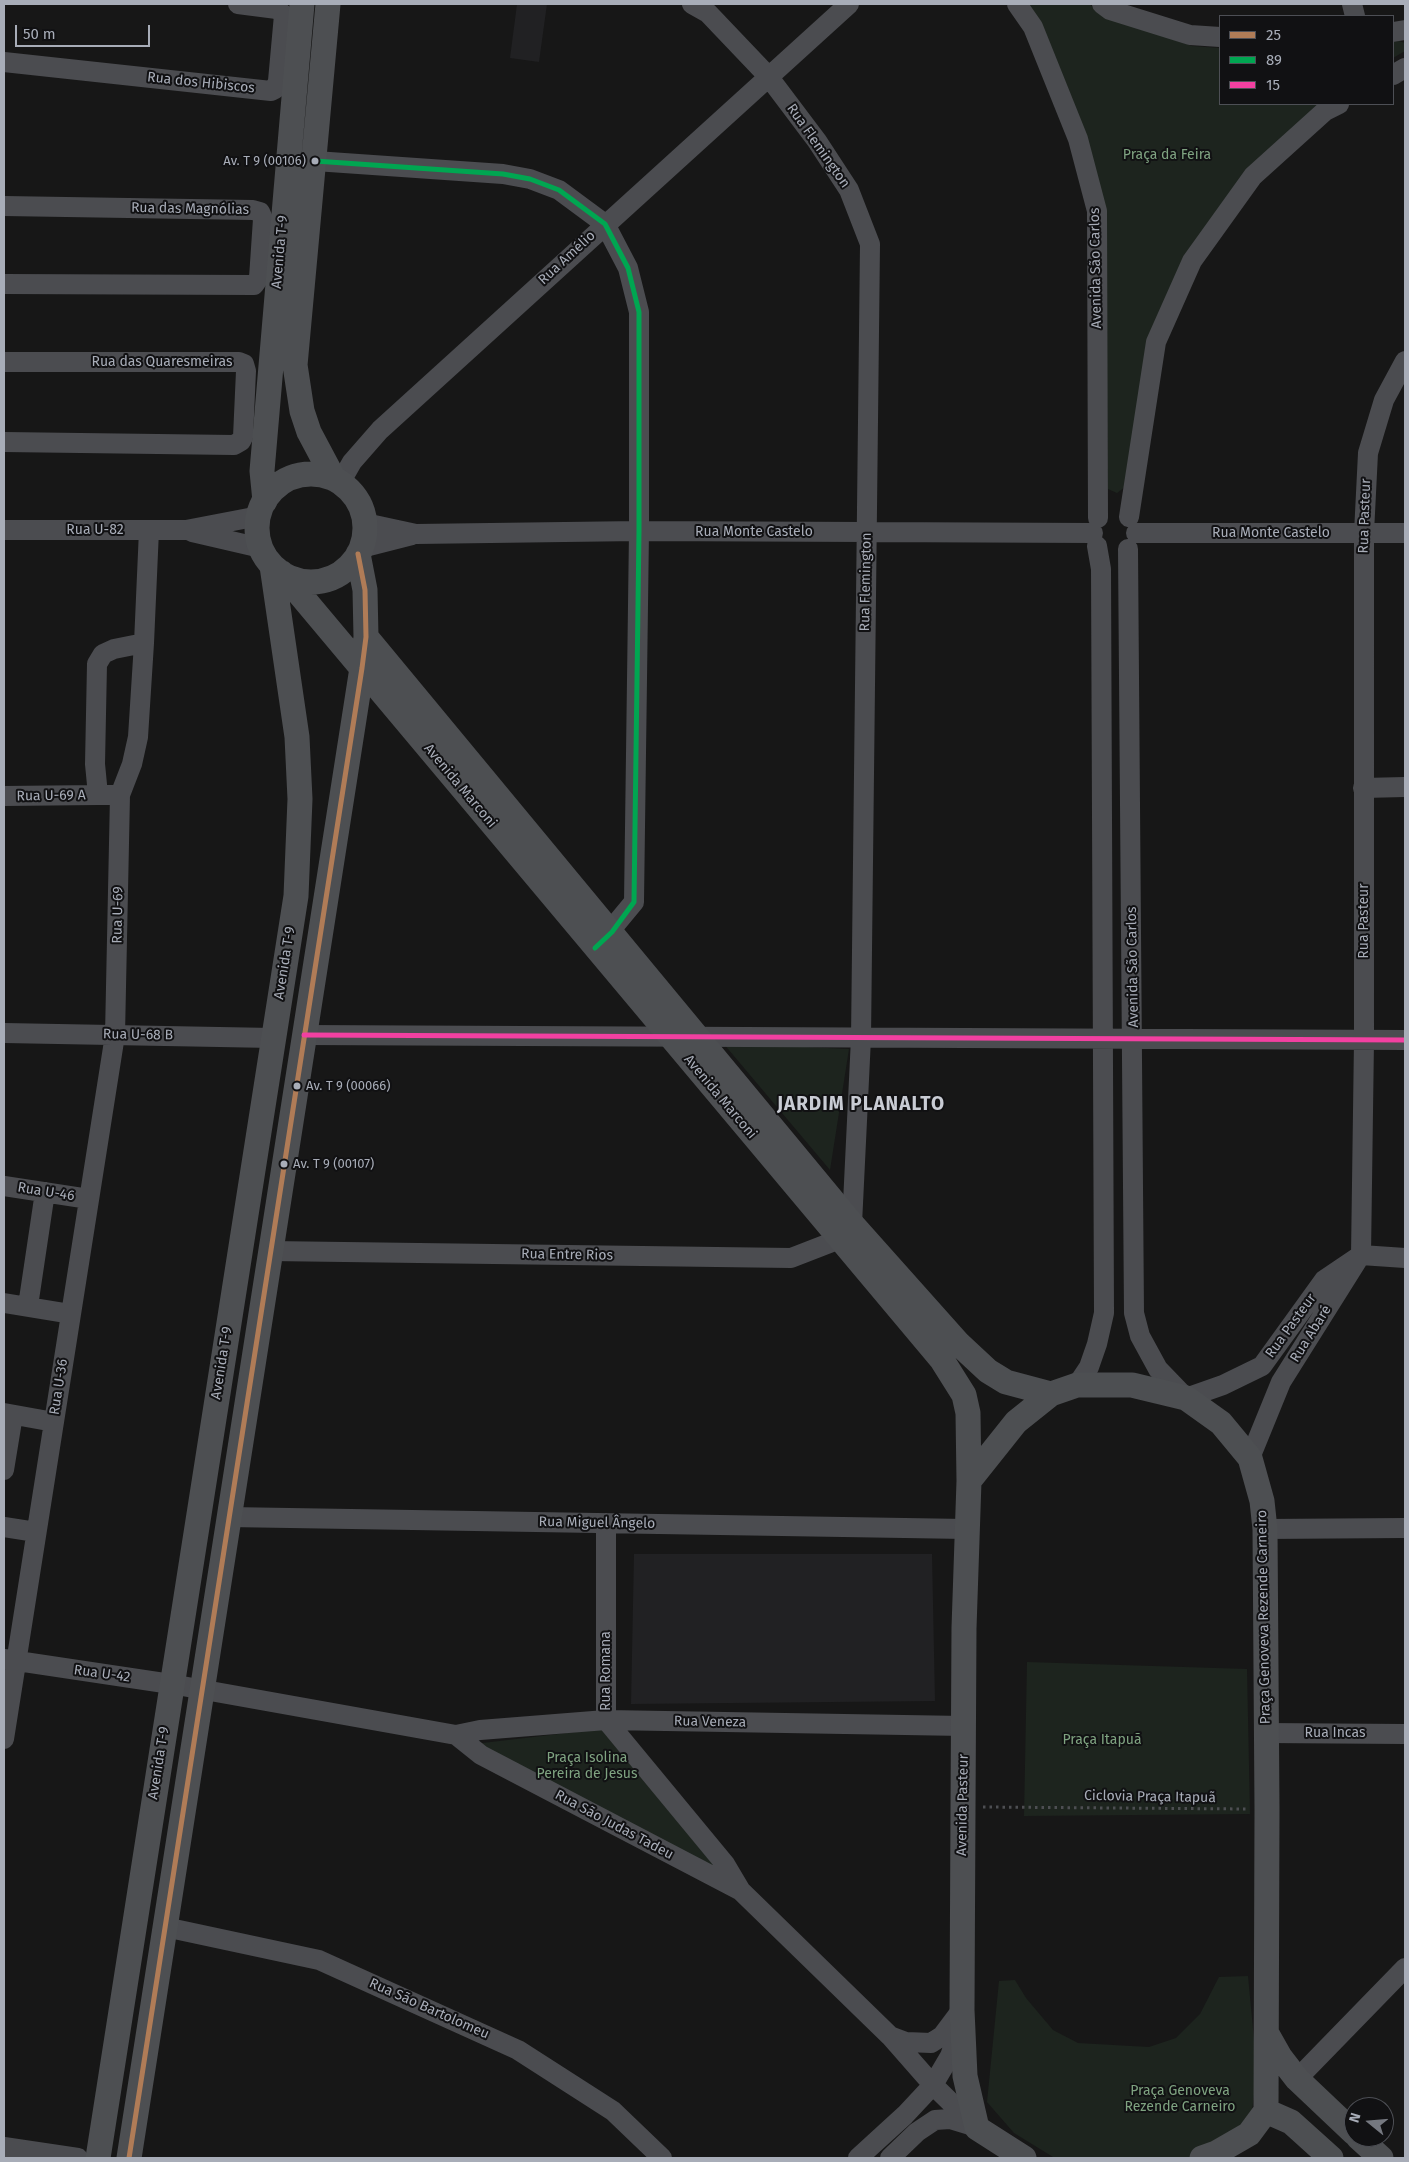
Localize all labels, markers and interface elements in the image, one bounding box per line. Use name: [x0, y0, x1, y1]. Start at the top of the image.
scale bar: [18, 15, 152, 47]
legend: [1219, 15, 1394, 105]
text: 50 m: [23, 25, 56, 43]
text: 25: [1266, 26, 1281, 44]
text: 89: [1266, 51, 1282, 69]
street label: Rua dos Hibiscos: [146, 69, 256, 97]
text: 15: [1266, 76, 1280, 94]
street label: Rua Flemington: [783, 101, 853, 191]
park label: Praça da Feira: [1123, 147, 1211, 163]
place label: Av. T 9 (00106): [223, 153, 306, 169]
marker: Av. T 9 (00106): [310, 156, 320, 166]
street label: Rua das Magnólias: [131, 200, 249, 218]
street label: Avenida São Carlos: [1087, 207, 1105, 329]
street label: Avenida T-9: [268, 215, 292, 289]
street label: Rua Amélio: [535, 227, 599, 289]
street label: Rua das Quaresmeiras: [91, 354, 233, 370]
street label: Rua Pasteur: [1355, 478, 1375, 554]
street label: Rua U-82: [66, 522, 124, 538]
street label: Rua Monte Castelo: [695, 524, 813, 540]
street label: Rua Monte Castelo: [1212, 525, 1330, 541]
street label: Rua Flemington: [857, 532, 875, 632]
street label: Avenida Marconi: [420, 741, 500, 831]
street label: Rua U-69 A: [16, 787, 86, 805]
street label: Rua Pasteur: [1356, 883, 1372, 959]
street label: Rua U-69: [109, 886, 127, 944]
street label: Avenida São Carlos: [1124, 906, 1142, 1028]
street label: Avenida T-9: [271, 925, 299, 1001]
street label: Rua U-68 B: [103, 1026, 173, 1044]
street label: Avenida Marconi: [680, 1052, 760, 1142]
place label: Av. T 9 (00066): [306, 1078, 390, 1094]
marker: Av. T 9 (00066): [292, 1081, 302, 1091]
district label: JARDIM PLANALTO: [775, 1094, 947, 1116]
place label: Av. T 9 (00107): [293, 1156, 374, 1172]
marker: Av. T 9 (00107): [279, 1159, 289, 1169]
street label: Rua U-46: [16, 1179, 76, 1205]
street label: Rua Entre Rios: [521, 1246, 613, 1264]
street label: Rua Pasteur: [1262, 1291, 1320, 1361]
street label: Rua Abaré: [1287, 1302, 1335, 1366]
street label: Avenida T-9: [208, 1325, 236, 1401]
street label: Rua U-36: [46, 1358, 72, 1416]
street label: Praça Genoveva Rezende Carneiro: [1254, 1510, 1274, 1724]
street label: Rua Miguel Ângelo: [539, 1514, 655, 1532]
street label: Rua Romana: [598, 1631, 614, 1711]
street label: Rua U-42: [73, 1662, 131, 1686]
street label: Rua Veneza: [674, 1713, 746, 1731]
street label: Avenida T-9: [145, 1725, 173, 1801]
street label: Rua Incas: [1305, 1725, 1365, 1741]
park label: Praça Itapuã: [1062, 1732, 1142, 1748]
park label: Praça Isolina Pereira de Jesus: [537, 1750, 637, 1782]
street label: Avenida Pasteur: [954, 1754, 972, 1856]
street label: Rua São Judas Tadeu: [552, 1787, 676, 1863]
street label: Ciclovia Praça Itapuã: [1084, 1787, 1216, 1807]
street label: Rua São Bartolomeu: [366, 1975, 492, 2043]
park label: Praça Genoveva Rezende Carneiro: [1124, 2083, 1236, 2116]
north arrow: [1344, 2097, 1394, 2147]
text: N: [1346, 2111, 1365, 2125]

